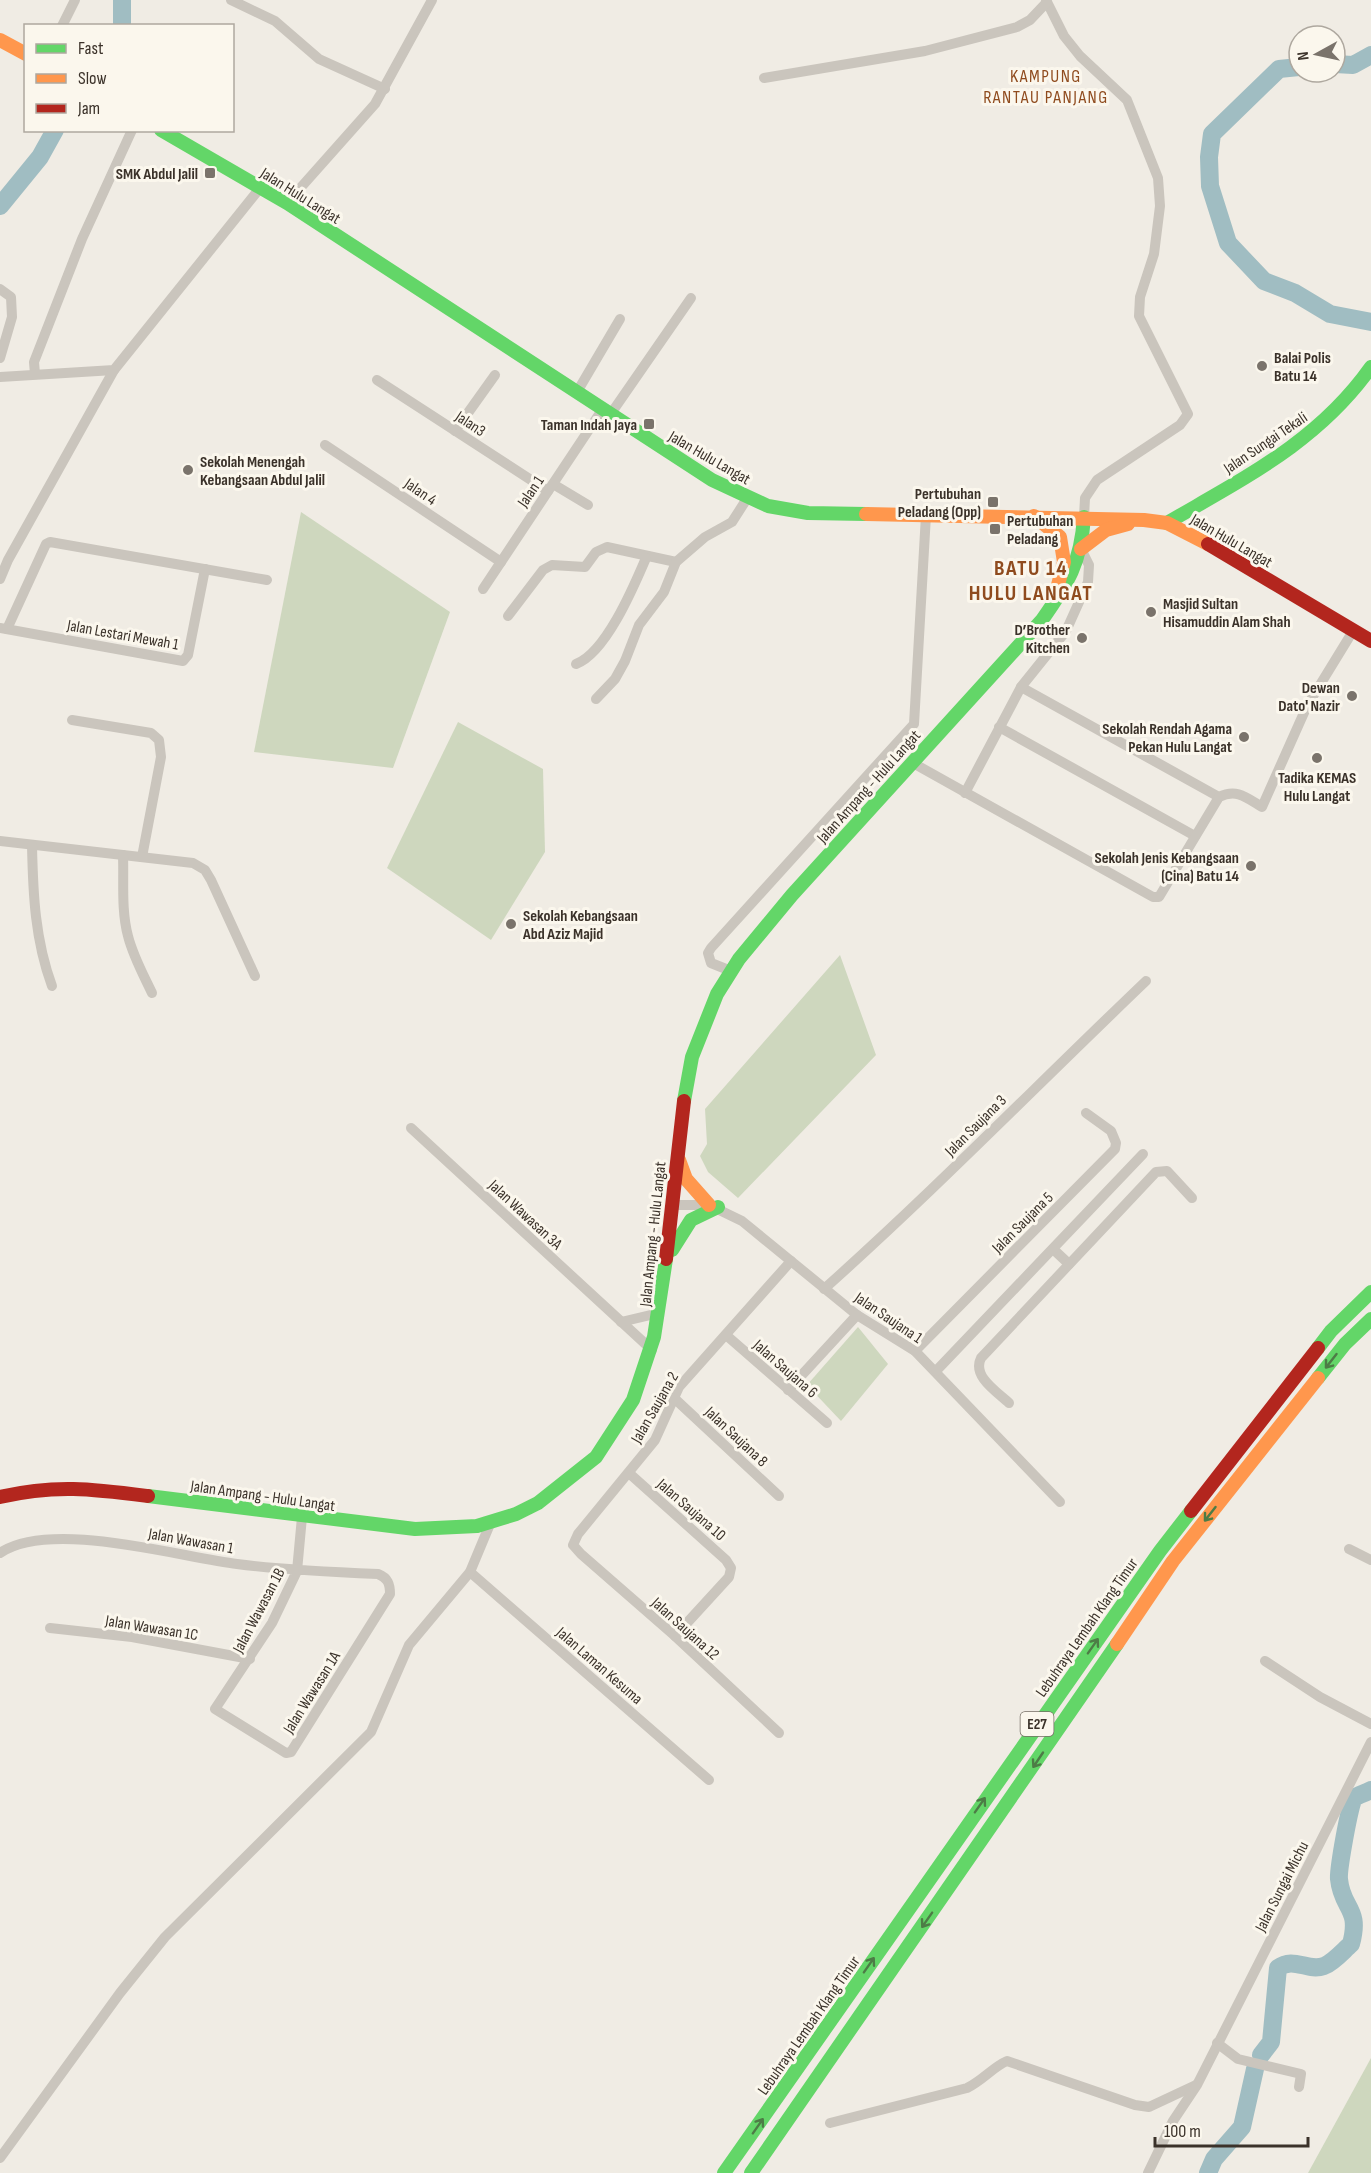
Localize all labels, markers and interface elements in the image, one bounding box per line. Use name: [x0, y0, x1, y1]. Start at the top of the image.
legend: [24, 24, 234, 132]
north arrow: [1287, 24, 1347, 84]
text: Fast: [78, 38, 104, 59]
text: N: [1294, 50, 1314, 61]
district label: KAMPUNG RANTAU PANJANG: [983, 66, 1109, 108]
text: Slow: [78, 68, 107, 89]
text: Jam: [77, 98, 100, 119]
street label: Jalan Hulu Langat: [256, 164, 344, 229]
place label: SMK Abdul Jalil: [116, 165, 198, 184]
marker: SMK Abdul Jalil: [203, 166, 217, 180]
place label: Balai Polis Batu 14: [1274, 349, 1331, 386]
marker: Balai Polis Batu 14: [1255, 359, 1269, 373]
street label: Jalan3: [451, 407, 489, 441]
street label: Jalan Sungai Tekali: [1220, 408, 1311, 479]
place label: Taman Indah Jaya: [541, 416, 637, 435]
marker: Taman Indah Jaya: [642, 417, 656, 431]
street label: Jalan Hulu Langat: [664, 427, 754, 489]
place label: Sekolah Menengah Kebangsaan Abdul Jalil: [200, 453, 325, 490]
marker: Sekolah Menengah Kebangsaan Abdul Jalil: [181, 463, 195, 477]
street label: Jalan 1: [513, 472, 549, 512]
street label: Jalan 4: [400, 474, 440, 510]
place label: Pertubuhan Peladang (Opp): [898, 485, 981, 522]
marker: Pertubuhan Peladang (Opp): [986, 495, 1000, 509]
street label: Jalan Hulu Langat: [1186, 510, 1276, 572]
place label: Pertubuhan Peladang: [1007, 512, 1073, 549]
marker: Pertubuhan Peladang: [988, 522, 1002, 536]
district label: BATU 14 HULU LANGAT: [969, 555, 1093, 607]
place label: Masjid Sultan Hisamuddin Alam Shah: [1163, 595, 1291, 632]
marker: Masjid Sultan Hisamuddin Alam Shah: [1144, 605, 1158, 619]
street label: Jalan Lestari Mewah 1: [65, 616, 180, 655]
place label: D’Brother Kitchen: [1014, 621, 1070, 658]
marker: D’Brother Kitchen: [1075, 631, 1089, 645]
place label: Dewan Dato' Nazir: [1278, 679, 1340, 716]
marker: Dewan Dato' Nazir: [1345, 689, 1359, 703]
place label: Sekolah Rendah Agama Pekan Hulu Langat: [1102, 720, 1232, 757]
street label: Jalan Ampang - Hulu Langat: [813, 726, 925, 848]
marker: Sekolah Rendah Agama Pekan Hulu Langat: [1237, 730, 1251, 744]
marker: Tadika KEMAS Hulu Langat: [1310, 751, 1324, 765]
place label: Tadika KEMAS Hulu Langat: [1278, 769, 1356, 806]
place label: Sekolah Jenis Kebangsaan (Cina) Batu 14: [1095, 849, 1240, 886]
marker: Sekolah Jenis Kebangsaan (Cina) Batu 14: [1244, 859, 1258, 873]
place label: Sekolah Kebangsaan Abd Aziz Majid: [522, 907, 638, 944]
marker: Sekolah Kebangsaan Abd Aziz Majid: [504, 917, 518, 931]
street label: Jalan Saujana 3: [941, 1091, 1011, 1161]
street label: Jalan Ampang - Hulu Langat: [636, 1161, 671, 1309]
street label: Jalan Wawasan 3A: [483, 1175, 566, 1254]
street label: Jalan Saujana 5: [988, 1189, 1058, 1258]
street label: Jalan Saujana 1: [850, 1288, 926, 1348]
street label: Jalan Saujana 6: [748, 1335, 821, 1402]
one-way arrow: [1325, 1353, 1338, 1369]
street label: Jalan Saujana 2: [627, 1369, 683, 1448]
street label: Jalan Saujana 8: [700, 1402, 771, 1471]
street label: Jalan Saujana 10: [652, 1474, 729, 1545]
street label: Jalan Ampang - Hulu Langat: [188, 1477, 336, 1516]
one-way arrow: [1203, 1506, 1217, 1521]
street label: Jalan Wawasan 1: [146, 1524, 235, 1558]
street label: Lebuhraya Lembah Klang Timur: [1032, 1554, 1143, 1701]
street label: Jalan Wawasan 1B: [229, 1565, 290, 1657]
street label: Jalan Saujana 12: [646, 1593, 723, 1664]
street label: Jalan Wawasan 1C: [103, 1612, 200, 1645]
street label: Jalan Laman Kesuma: [551, 1623, 646, 1709]
one-way arrow: [1087, 1638, 1099, 1654]
street label: Jalan Wawasan 1A: [279, 1648, 345, 1738]
road number: E27: [1020, 1712, 1054, 1736]
one-way arrow: [1032, 1751, 1044, 1768]
one-way arrow: [974, 1797, 986, 1814]
street label: Jalan Sungai Michu: [1251, 1838, 1313, 1936]
one-way arrow: [921, 1912, 933, 1928]
street label: Lebuhraya Lembah Klang Timur: [754, 1952, 865, 2099]
one-way arrow: [863, 1958, 875, 1974]
scale bar: [1155, 2110, 1308, 2148]
one-way arrow: [752, 2118, 764, 2134]
text: 100 m: [1164, 2121, 1201, 2142]

